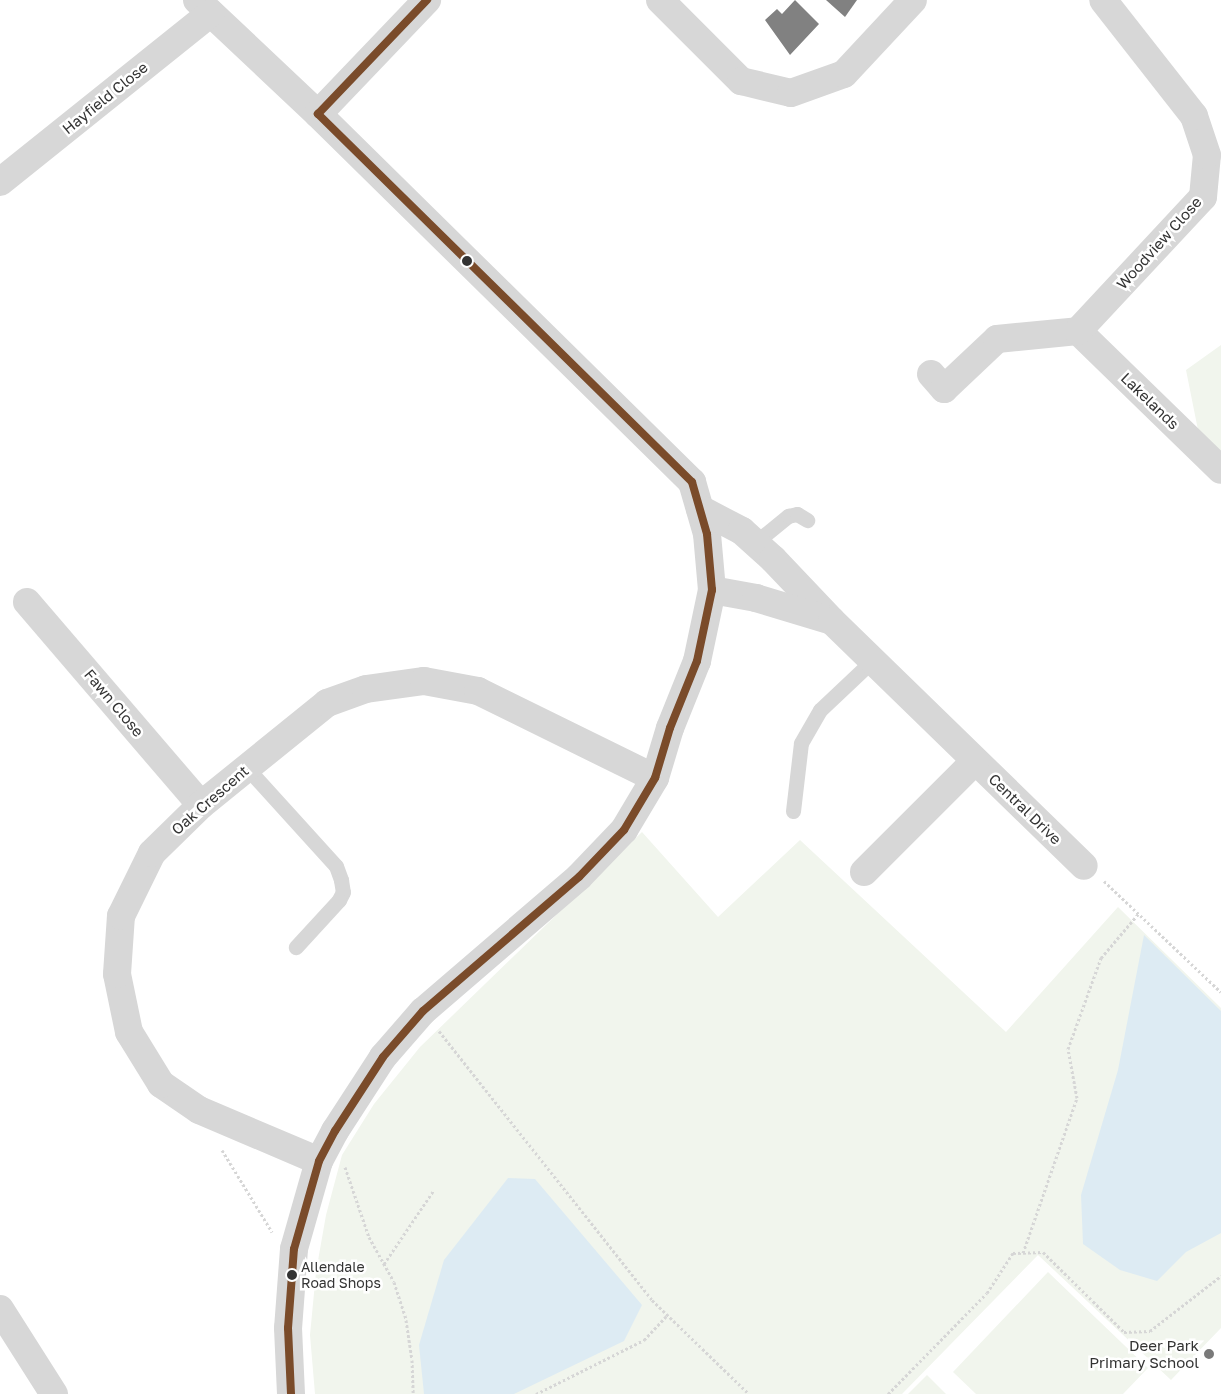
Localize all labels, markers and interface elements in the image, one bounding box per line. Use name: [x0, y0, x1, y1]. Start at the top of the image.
street label: Hayfield Close: [59, 58, 151, 138]
street label: Woodview Close: [1113, 193, 1205, 293]
unlabelled marker: [462, 256, 472, 266]
street label: Lakelands: [1117, 369, 1183, 433]
street label: Fawn Close: [81, 666, 147, 740]
street label: Oak Crescent: [168, 762, 252, 838]
street label: Central Drive: [985, 770, 1065, 848]
place label: Allendale Road Shops: [301, 1259, 381, 1292]
marker: Allendale Road Shops: [287, 1270, 297, 1280]
place label: Deer Park Primary School: [1089, 1336, 1199, 1371]
marker: Deer Park Primary School: [1203, 1348, 1215, 1360]

